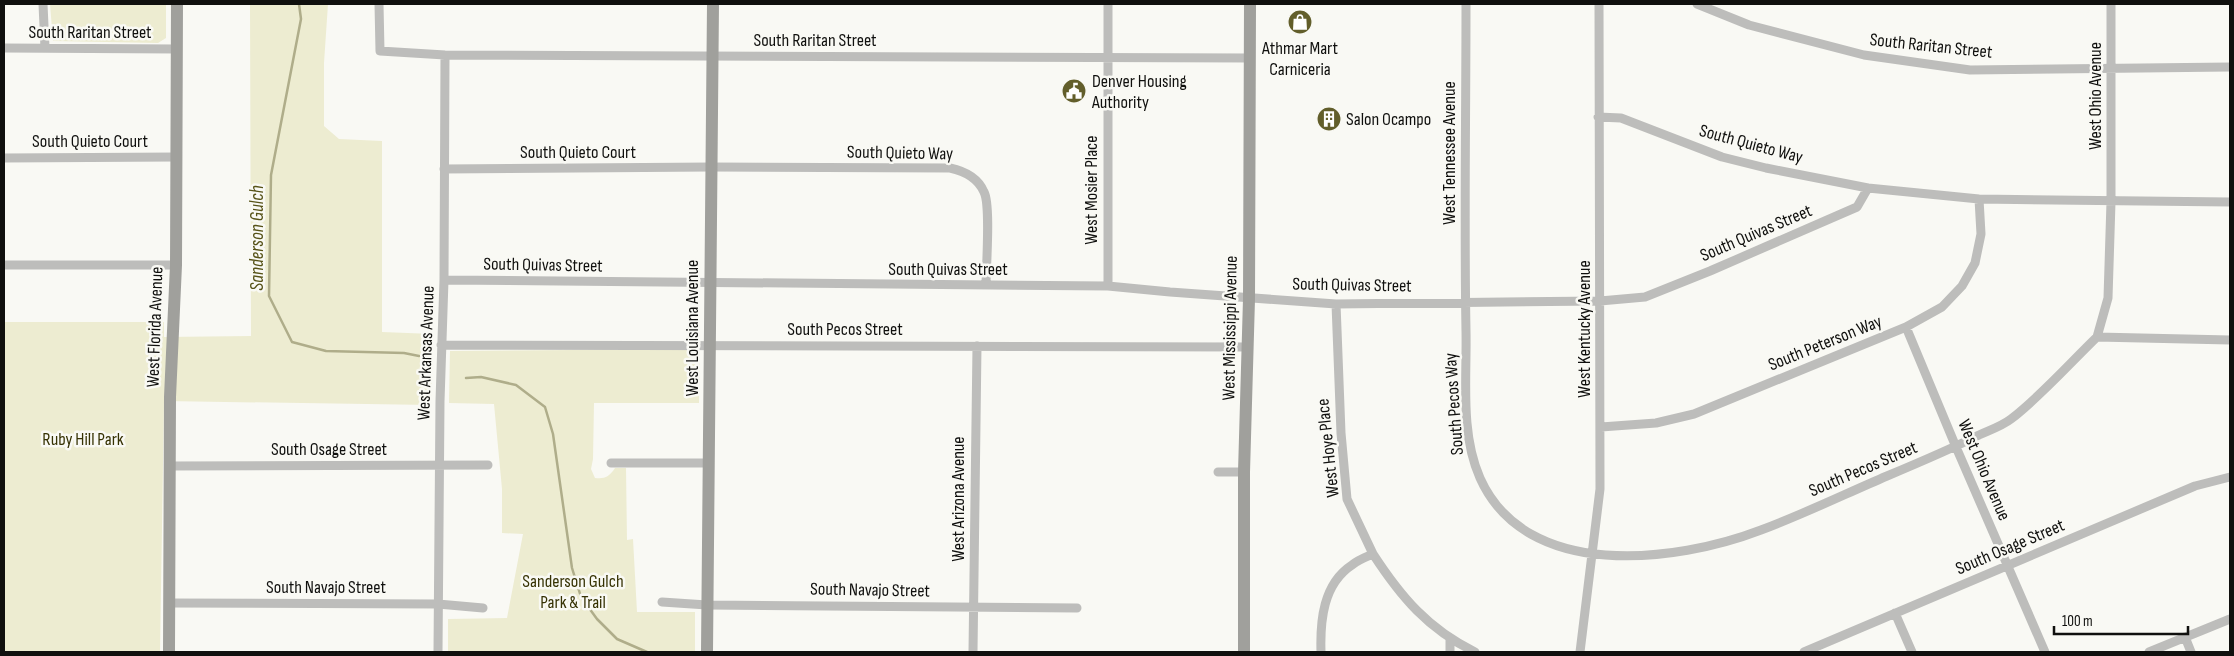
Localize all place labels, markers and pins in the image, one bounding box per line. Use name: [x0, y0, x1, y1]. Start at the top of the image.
shop icon: Athmar Mart Carniceria: [1287, 9, 1313, 35]
place label: Athmar Mart Carniceria: [1261, 38, 1338, 80]
place label: Denver Housing Authority: [1091, 71, 1187, 113]
public building icon: Denver Housing Authority: [1061, 78, 1087, 104]
building icon: Salon Ocampo: [1316, 106, 1342, 132]
place label: Salon Ocampo: [1346, 109, 1431, 130]

